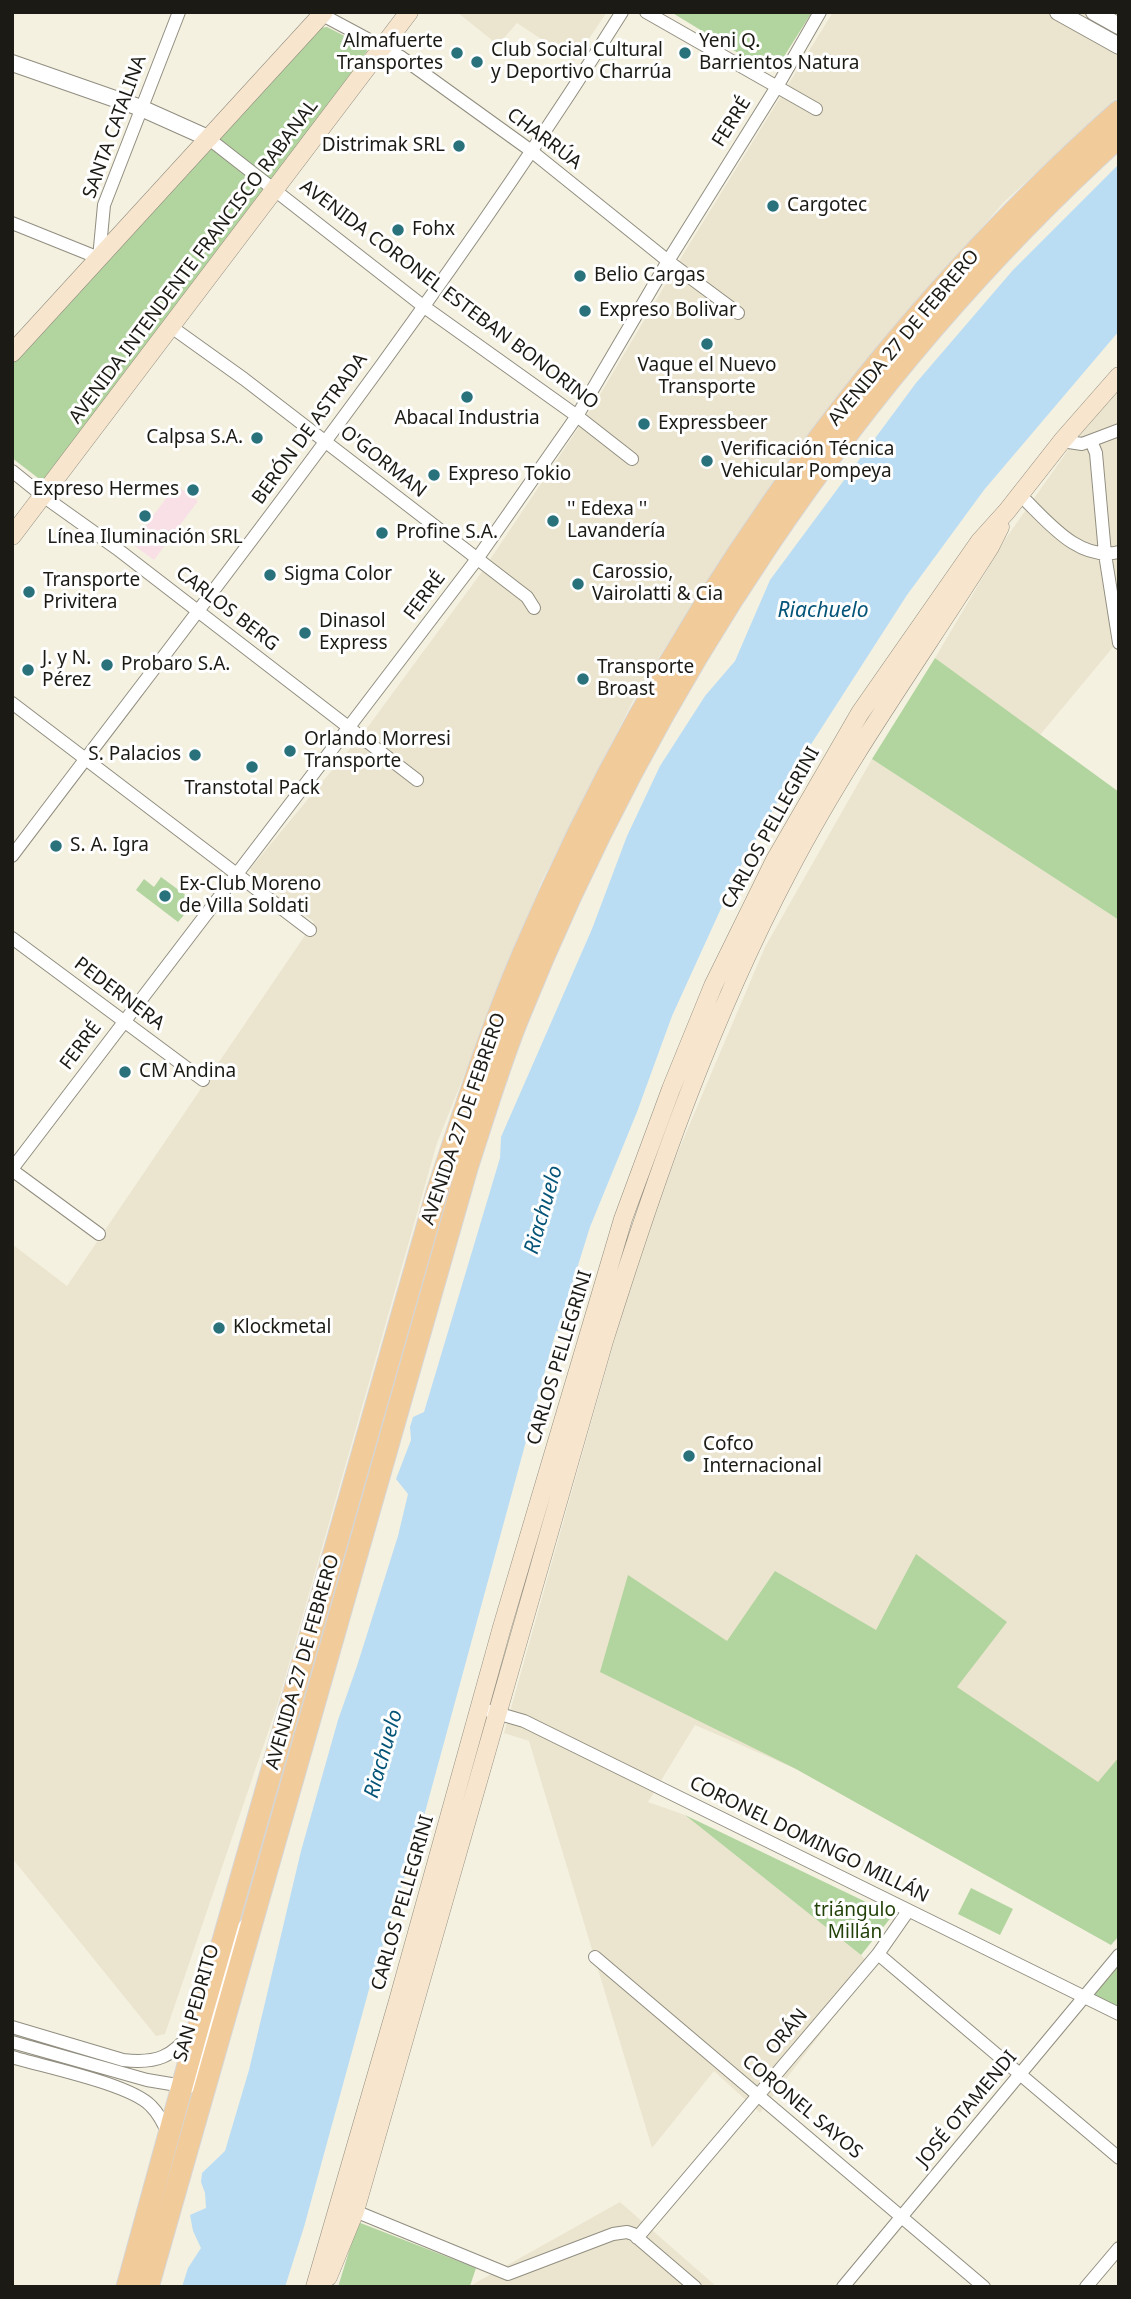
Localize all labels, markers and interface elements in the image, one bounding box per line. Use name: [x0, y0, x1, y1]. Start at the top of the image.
place label: Almafuerte Transportes: [337, 31, 443, 75]
place label: Yeni Q. Barrientos Natura: [699, 31, 859, 75]
place label: Club Social Cultural y Deportivo Charrúa: [491, 40, 672, 84]
marker: Almafuerte Transportes: [449, 45, 465, 61]
marker: Yeni Q. Barrientos Natura: [677, 45, 693, 61]
street label: SANTA CATALINA: [79, 52, 151, 202]
marker: Club Social Cultural y Deportivo Charrúa: [469, 54, 485, 70]
street label: FERRÉ: [708, 93, 756, 151]
street label: AVENIDA INTENDENTE FRANCISCO RABANAL: [65, 96, 323, 428]
street label: CHARRÚA: [502, 104, 586, 174]
place label: Distrimak SRL: [322, 135, 445, 157]
marker: Distrimak SRL: [451, 138, 467, 154]
street label: AVENIDA CORONEL ESTEBAN BONORINO: [295, 175, 603, 415]
place label: Cargotec: [787, 195, 867, 217]
marker: Cargotec: [765, 198, 781, 214]
place label: Fohx: [412, 219, 455, 241]
marker: Fohx: [390, 222, 406, 238]
street label: AVENIDA 27 DE FEBRERO: [824, 245, 984, 431]
place label: Belio Cargas: [594, 265, 705, 287]
marker: Belio Cargas: [572, 268, 588, 284]
place label: Expreso Bolivar: [599, 300, 737, 322]
marker: Expreso Bolivar: [577, 303, 593, 319]
marker: Vaque el Nuevo Transporte: [699, 336, 715, 352]
street label: BERÓN DE ASTRADA: [248, 349, 372, 509]
place label: Vaque el Nuevo Transporte: [638, 355, 776, 399]
marker: Abacal Industria: [459, 389, 475, 405]
place label: Abacal Industria: [394, 408, 540, 430]
place label: Expressbeer: [658, 413, 768, 435]
marker: Expressbeer: [636, 416, 652, 432]
street label: O'GORMAN: [335, 421, 431, 503]
place label: Calpsa S.A.: [146, 427, 243, 449]
marker: Calpsa S.A.: [249, 430, 265, 446]
place label: Verificación Técnica Vehicular Pompeya: [721, 439, 894, 483]
marker: Verificación Técnica Vehicular Pompeya: [699, 453, 715, 469]
place label: Expreso Tokio: [448, 464, 571, 486]
marker: Expreso Tokio: [426, 467, 442, 483]
place label: Expreso Hermes: [33, 479, 179, 501]
marker: Expreso Hermes: [185, 482, 201, 498]
place label: '' Edexa '' Lavandería: [567, 499, 665, 543]
marker: Línea Iluminación SRL: [137, 508, 153, 524]
marker: '' Edexa '' Lavandería: [545, 513, 561, 529]
place label: Profine S.A.: [396, 522, 498, 544]
marker: Profine S.A.: [374, 525, 390, 541]
place label: Línea Iluminación SRL: [47, 527, 243, 549]
street label: CARLOS BERG: [171, 562, 283, 656]
place label: Carossio, Vairolatti & Cia: [592, 562, 723, 606]
place label: Sigma Color: [284, 564, 392, 586]
marker: Sigma Color: [262, 567, 278, 583]
street label: FERRÉ: [399, 567, 451, 625]
place label: Transporte Privitera: [43, 570, 140, 614]
marker: Carossio, Vairolatti & Cia: [570, 576, 586, 592]
marker: Transporte Privitera: [21, 584, 37, 600]
water label: Riachuelo: [778, 598, 868, 624]
place label: Dinasol Express: [319, 611, 388, 655]
marker: Dinasol Express: [297, 625, 313, 641]
place label: J. y N. Pérez: [42, 648, 91, 692]
place label: Probaro S.A.: [121, 654, 230, 676]
marker: Probaro S.A.: [99, 657, 115, 673]
place label: Transporte Broast: [597, 657, 694, 701]
marker: J. y N. Pérez: [20, 662, 36, 678]
marker: Transporte Broast: [575, 671, 591, 687]
place label: Orlando Morresi Transporte: [304, 729, 451, 773]
marker: Orlando Morresi Transporte: [282, 743, 298, 759]
street label: CARLOS PELLEGRINI: [717, 743, 825, 913]
place label: S. Palacios: [88, 744, 181, 766]
marker: S. Palacios: [187, 747, 203, 763]
marker: Transtotal Pack: [244, 759, 260, 775]
place label: Transtotal Pack: [184, 778, 320, 800]
place label: S. A. Igra: [70, 835, 149, 857]
marker: S. A. Igra: [48, 838, 64, 854]
place label: Ex-Club Moreno de Villa Soldati: [179, 874, 321, 918]
marker: Ex-Club Moreno de Villa Soldati: [157, 888, 173, 904]
street label: PEDERNERA: [69, 953, 169, 1035]
street label: AVENIDA 27 DE FEBRERO: [417, 1010, 511, 1228]
street label: FERRÉ: [55, 1017, 107, 1075]
place label: CM Andina: [139, 1061, 236, 1083]
marker: CM Andina: [117, 1064, 133, 1080]
water label: Riachuelo: [519, 1163, 569, 1257]
street label: CARLOS PELLEGRINI: [523, 1268, 597, 1448]
place label: Klockmetal: [233, 1317, 331, 1339]
marker: Klockmetal: [211, 1320, 227, 1336]
place label: Cofco Internacional: [703, 1434, 822, 1478]
marker: Cofco Internacional: [681, 1448, 697, 1464]
street label: AVENIDA 27 DE FEBRERO: [261, 1552, 345, 1772]
water label: Riachuelo: [359, 1707, 409, 1801]
street label: CORONEL DOMINGO MILLÁN: [686, 1772, 932, 1908]
street label: CARLOS PELLEGRINI: [367, 1813, 439, 1993]
park label: triángulo Millán: [814, 1900, 896, 1944]
street label: SAN PEDRITO: [169, 1942, 225, 2064]
street label: ORÁN: [761, 2004, 813, 2060]
street label: JOSÉ OTAMENDI: [912, 2046, 1022, 2172]
street label: CORONEL SAYOS: [737, 2050, 867, 2164]

